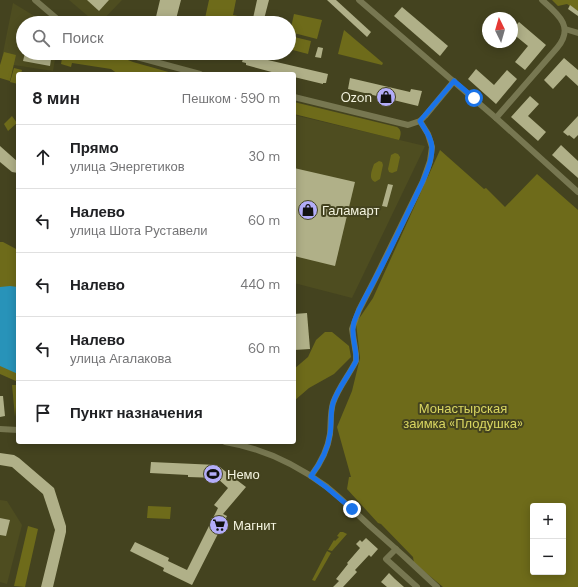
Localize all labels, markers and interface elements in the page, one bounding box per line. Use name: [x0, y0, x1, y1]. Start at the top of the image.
north arrow: [482, 12, 518, 48]
search box: [16, 16, 296, 60]
icon: search: [30, 27, 52, 49]
text: Поиск: [62, 28, 104, 48]
shop icon: Ozon: [375, 86, 397, 108]
text: 8 мин: [32, 87, 80, 109]
place label: Ozon: [341, 89, 372, 106]
route start: [465, 89, 483, 107]
text: Пешком · 590 m: [182, 90, 280, 107]
text: Прямо: [70, 138, 119, 158]
icon: ahead: [32, 146, 54, 168]
text: 30 m: [248, 148, 280, 165]
text: улица Энергетиков: [70, 158, 185, 175]
shop icon: Галамарт: [297, 199, 319, 221]
text: Налево: [70, 202, 125, 222]
place label: Галамарт: [322, 202, 379, 219]
icon: left: [32, 210, 54, 232]
text: 60 m: [248, 212, 280, 229]
text: улица Шота Руставели: [70, 222, 208, 239]
icon: left: [32, 274, 54, 296]
text: Налево: [70, 275, 125, 295]
text: 440 m: [240, 276, 280, 293]
text: Налево: [70, 330, 125, 350]
icon: left: [32, 338, 54, 360]
text: 60 m: [248, 340, 280, 357]
text: улица Агалакова: [70, 350, 171, 367]
park label: Монастырская заимка «Плодушка»: [403, 400, 523, 432]
icon: arrive: [32, 402, 54, 424]
text: Пункт назначения: [70, 403, 203, 423]
sports icon: Немо: [202, 463, 224, 485]
place label: Немо: [227, 466, 260, 483]
route end: [343, 500, 361, 518]
map controls: [530, 503, 566, 575]
button: +: [530, 503, 566, 539]
supermarket icon: Магнит: [208, 514, 230, 536]
place label: Магнит: [233, 517, 276, 534]
button: −: [530, 539, 566, 575]

